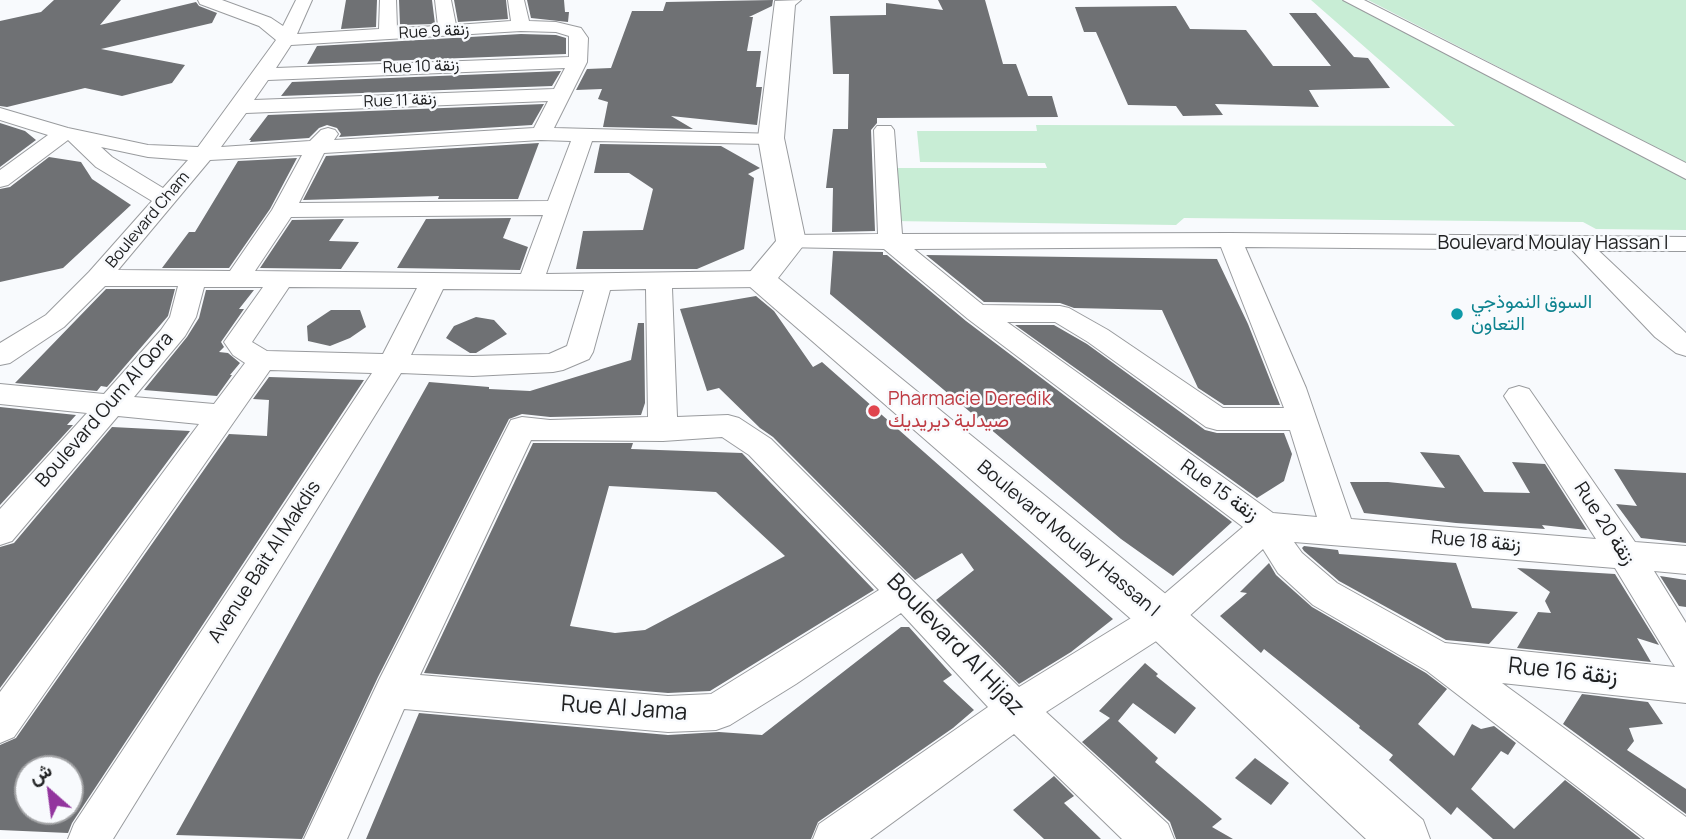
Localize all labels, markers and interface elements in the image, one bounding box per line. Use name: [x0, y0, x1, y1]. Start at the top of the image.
street label: Rue 9 زنقة: [398, 21, 470, 43]
street label: Rue 10 زنقة: [382, 56, 460, 78]
street label: Rue 11 زنقة: [363, 90, 437, 112]
street label: Boulevard Cham: [102, 168, 194, 272]
street label: Boulevard Moulay Hassan I: [1437, 233, 1669, 255]
place label: السوق النموذجي التعاون: [1471, 292, 1592, 336]
marker: السوق النموذجي التعاون: [1449, 306, 1465, 322]
street label: Boulevard Oum Al Qora: [31, 328, 179, 492]
place label: Pharmacie Deredik صيدلية ديريديك: [888, 389, 1051, 433]
marker: Pharmacie Deredik صيدلية ديريديك: [866, 403, 882, 419]
street label: Rue 15 زنقة: [1176, 455, 1262, 527]
street label: Boulevard Moulay Hassan I: [972, 456, 1164, 622]
street label: Avenue Bait Al Makdis: [204, 477, 326, 647]
street label: Rue 20 زنقة: [1569, 478, 1639, 570]
street label: Rue 18 زنقة: [1430, 527, 1522, 557]
street label: Boulevard Al Hijaz: [880, 568, 1030, 722]
street label: Rue 16 زنقة: [1507, 653, 1619, 691]
street label: Rue Al Jama: [560, 691, 688, 727]
north arrow: [14, 755, 84, 825]
text: ش: [24, 756, 56, 790]

